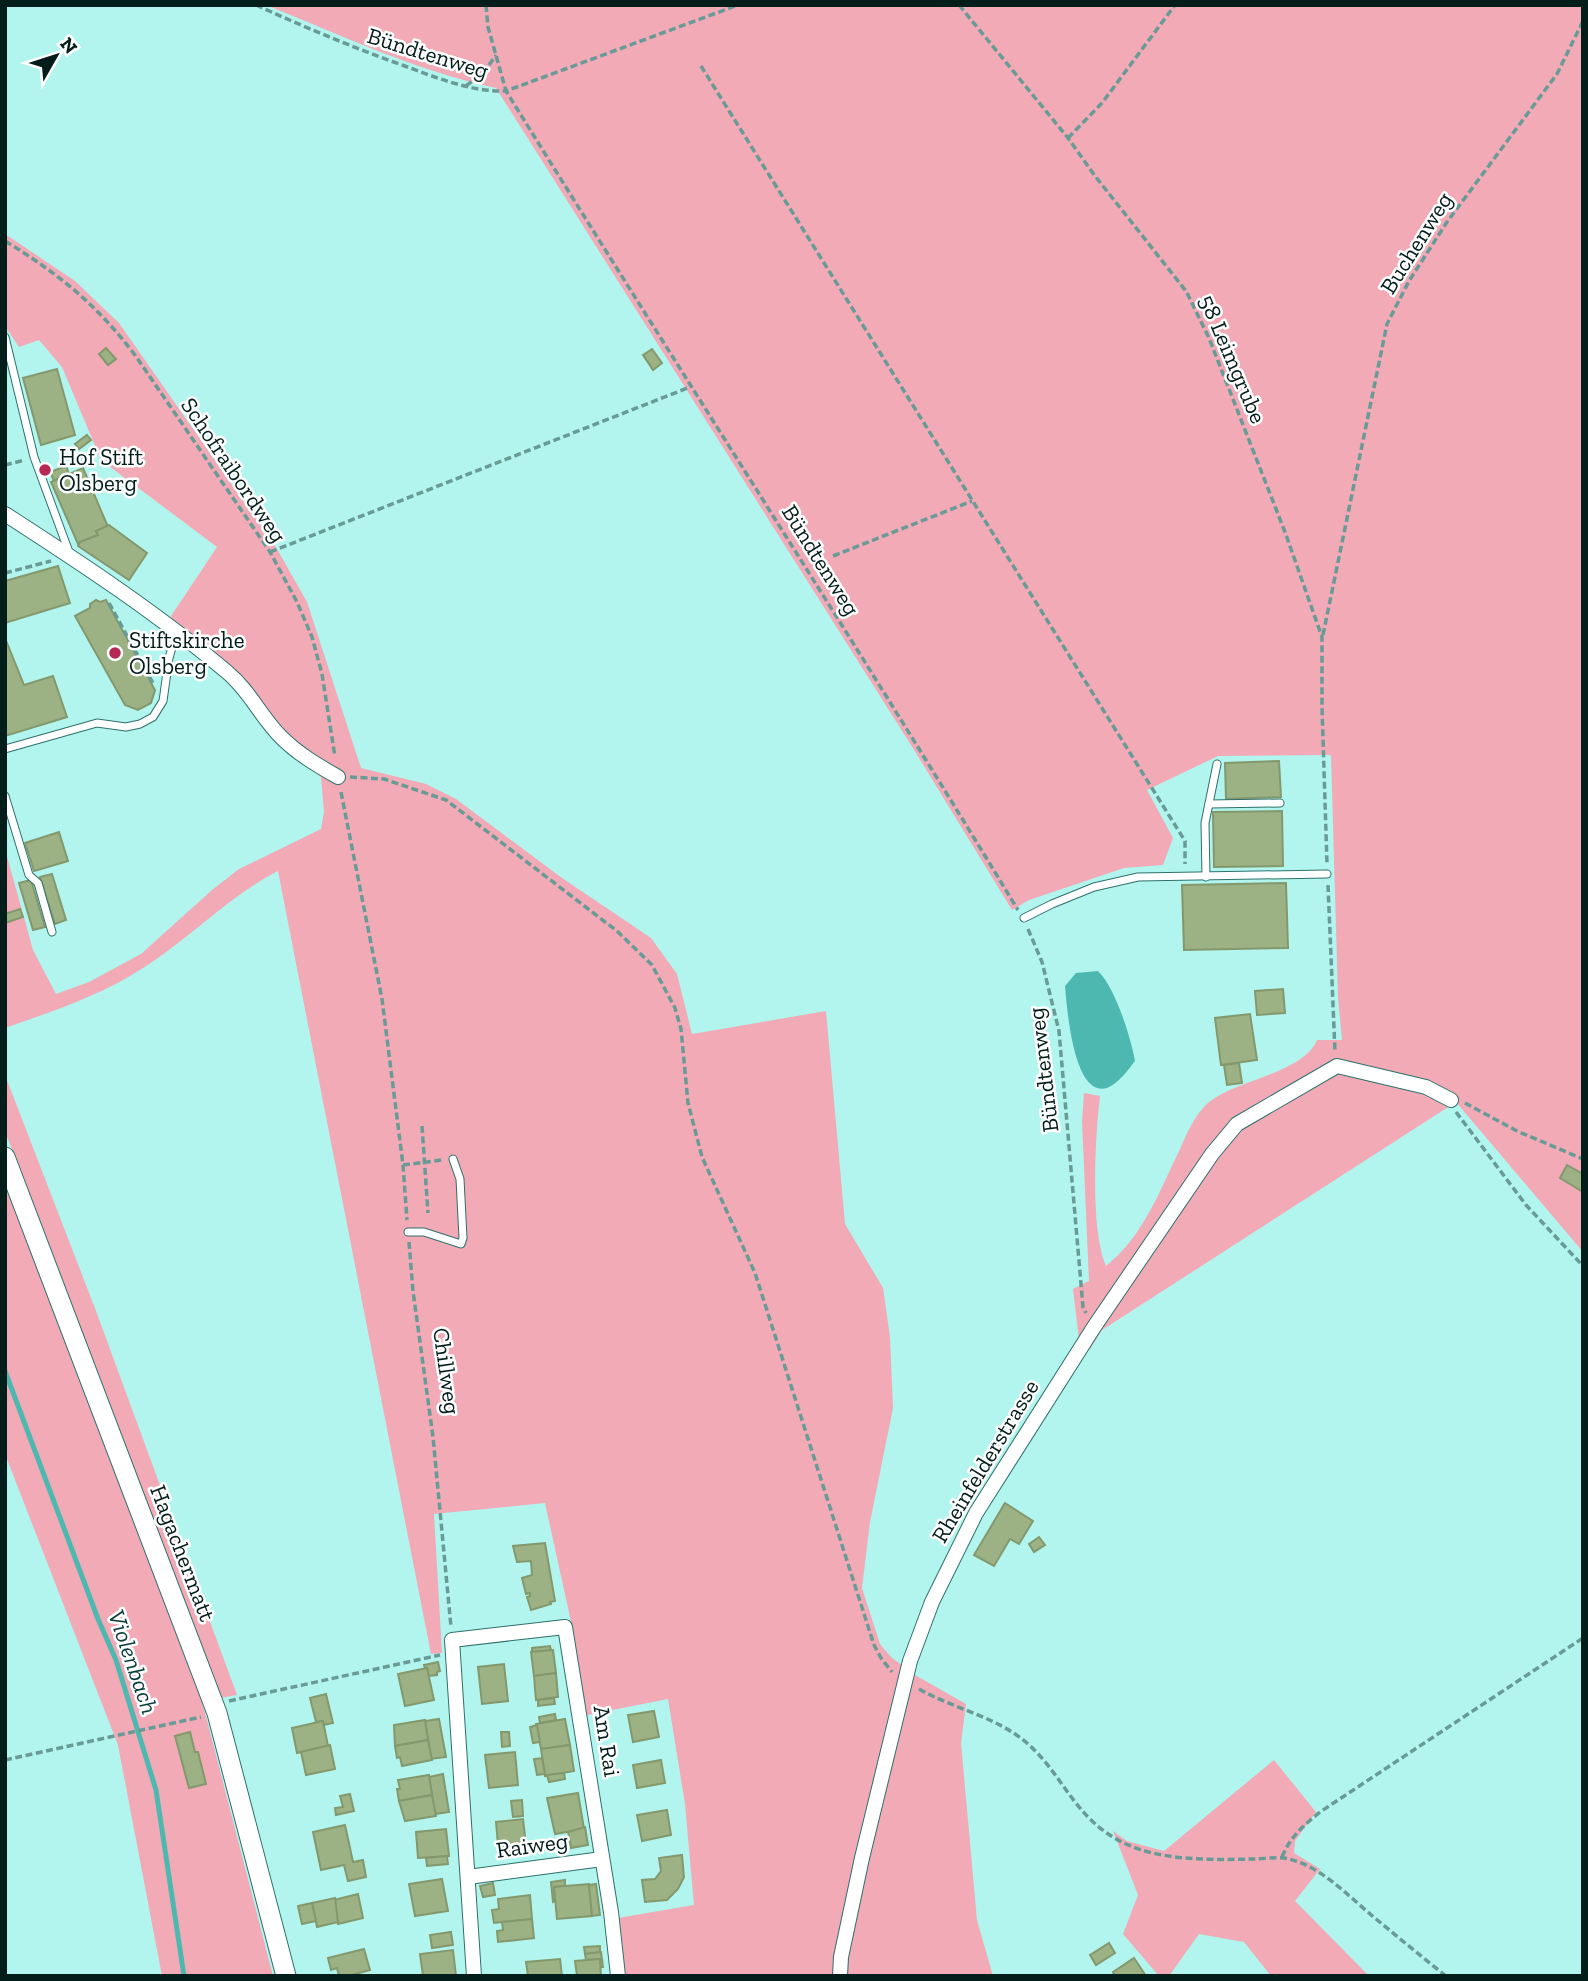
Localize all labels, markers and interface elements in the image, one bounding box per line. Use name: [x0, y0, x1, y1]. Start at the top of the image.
north arrow: [21, 21, 91, 91]
street label: Bündtenweg: [364, 21, 492, 85]
text: N: [55, 33, 82, 58]
street label: Buchenweg: [1374, 187, 1458, 299]
street label: 58 Leimgrube: [1193, 290, 1273, 428]
street label: Schofraibordweg: [175, 392, 293, 548]
place label: Hof Stift Olsberg: [59, 443, 144, 497]
marker: Hof Stift Olsberg: [37, 462, 53, 478]
street label: Bündtenweg: [776, 499, 866, 621]
place label: Stiftskirche Olsberg: [129, 626, 245, 680]
marker: Stiftskirche Olsberg: [107, 645, 123, 661]
street label: Bündtenweg: [1021, 1006, 1065, 1134]
street label: Chillweg: [427, 1326, 467, 1416]
street label: Rheinfelderstrasse: [925, 1374, 1045, 1548]
street label: Hagachermatt: [144, 1481, 222, 1626]
water label: Violenbach: [102, 1606, 165, 1718]
street label: Am Rai: [588, 1703, 626, 1779]
street label: Raiweg: [494, 1826, 570, 1864]

